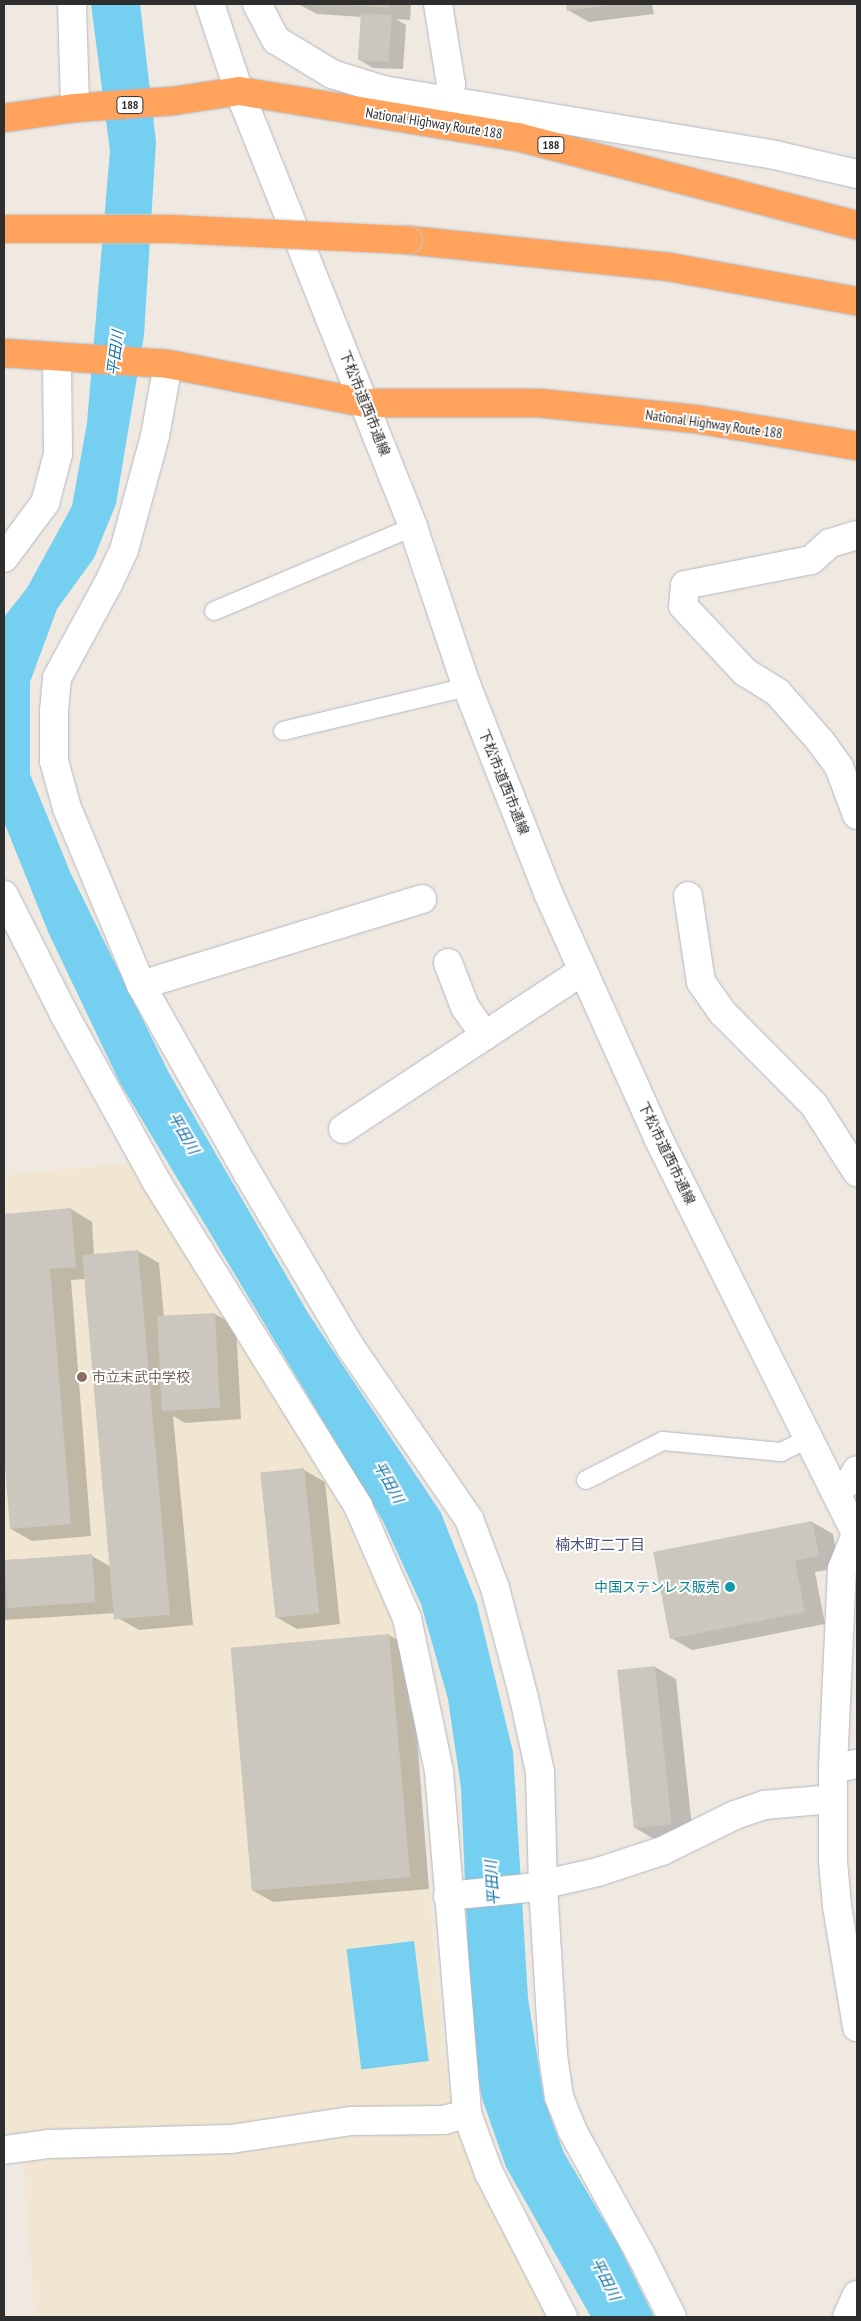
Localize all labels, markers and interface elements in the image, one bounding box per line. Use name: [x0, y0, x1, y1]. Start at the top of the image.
road number: 188: [116, 96, 144, 114]
street label: National Highway Route 188: [364, 104, 504, 142]
road number: 188: [537, 136, 565, 154]
water label: 平田川: [103, 330, 127, 376]
street label: 下松市道西市通線: [336, 348, 394, 458]
street label: National Highway Route 188: [644, 406, 784, 442]
street label: 下松市道西市通線: [475, 727, 533, 837]
street label: 下松市道西市通線: [635, 1099, 699, 1207]
water label: 平田川: [165, 1109, 203, 1157]
place label: 市立末武中学校: [92, 1369, 190, 1385]
marker: 市立末武中学校: [76, 1371, 88, 1383]
water label: 平田川: [370, 1458, 408, 1506]
district label: 楠木町二丁目: [555, 1536, 645, 1554]
place label: 中国ステンレス販売: [594, 1579, 720, 1595]
marker: 中国ステンレス販売: [724, 1581, 736, 1593]
water label: 平田川: [481, 1860, 503, 1906]
water label: 平田川: [588, 2255, 624, 2303]

